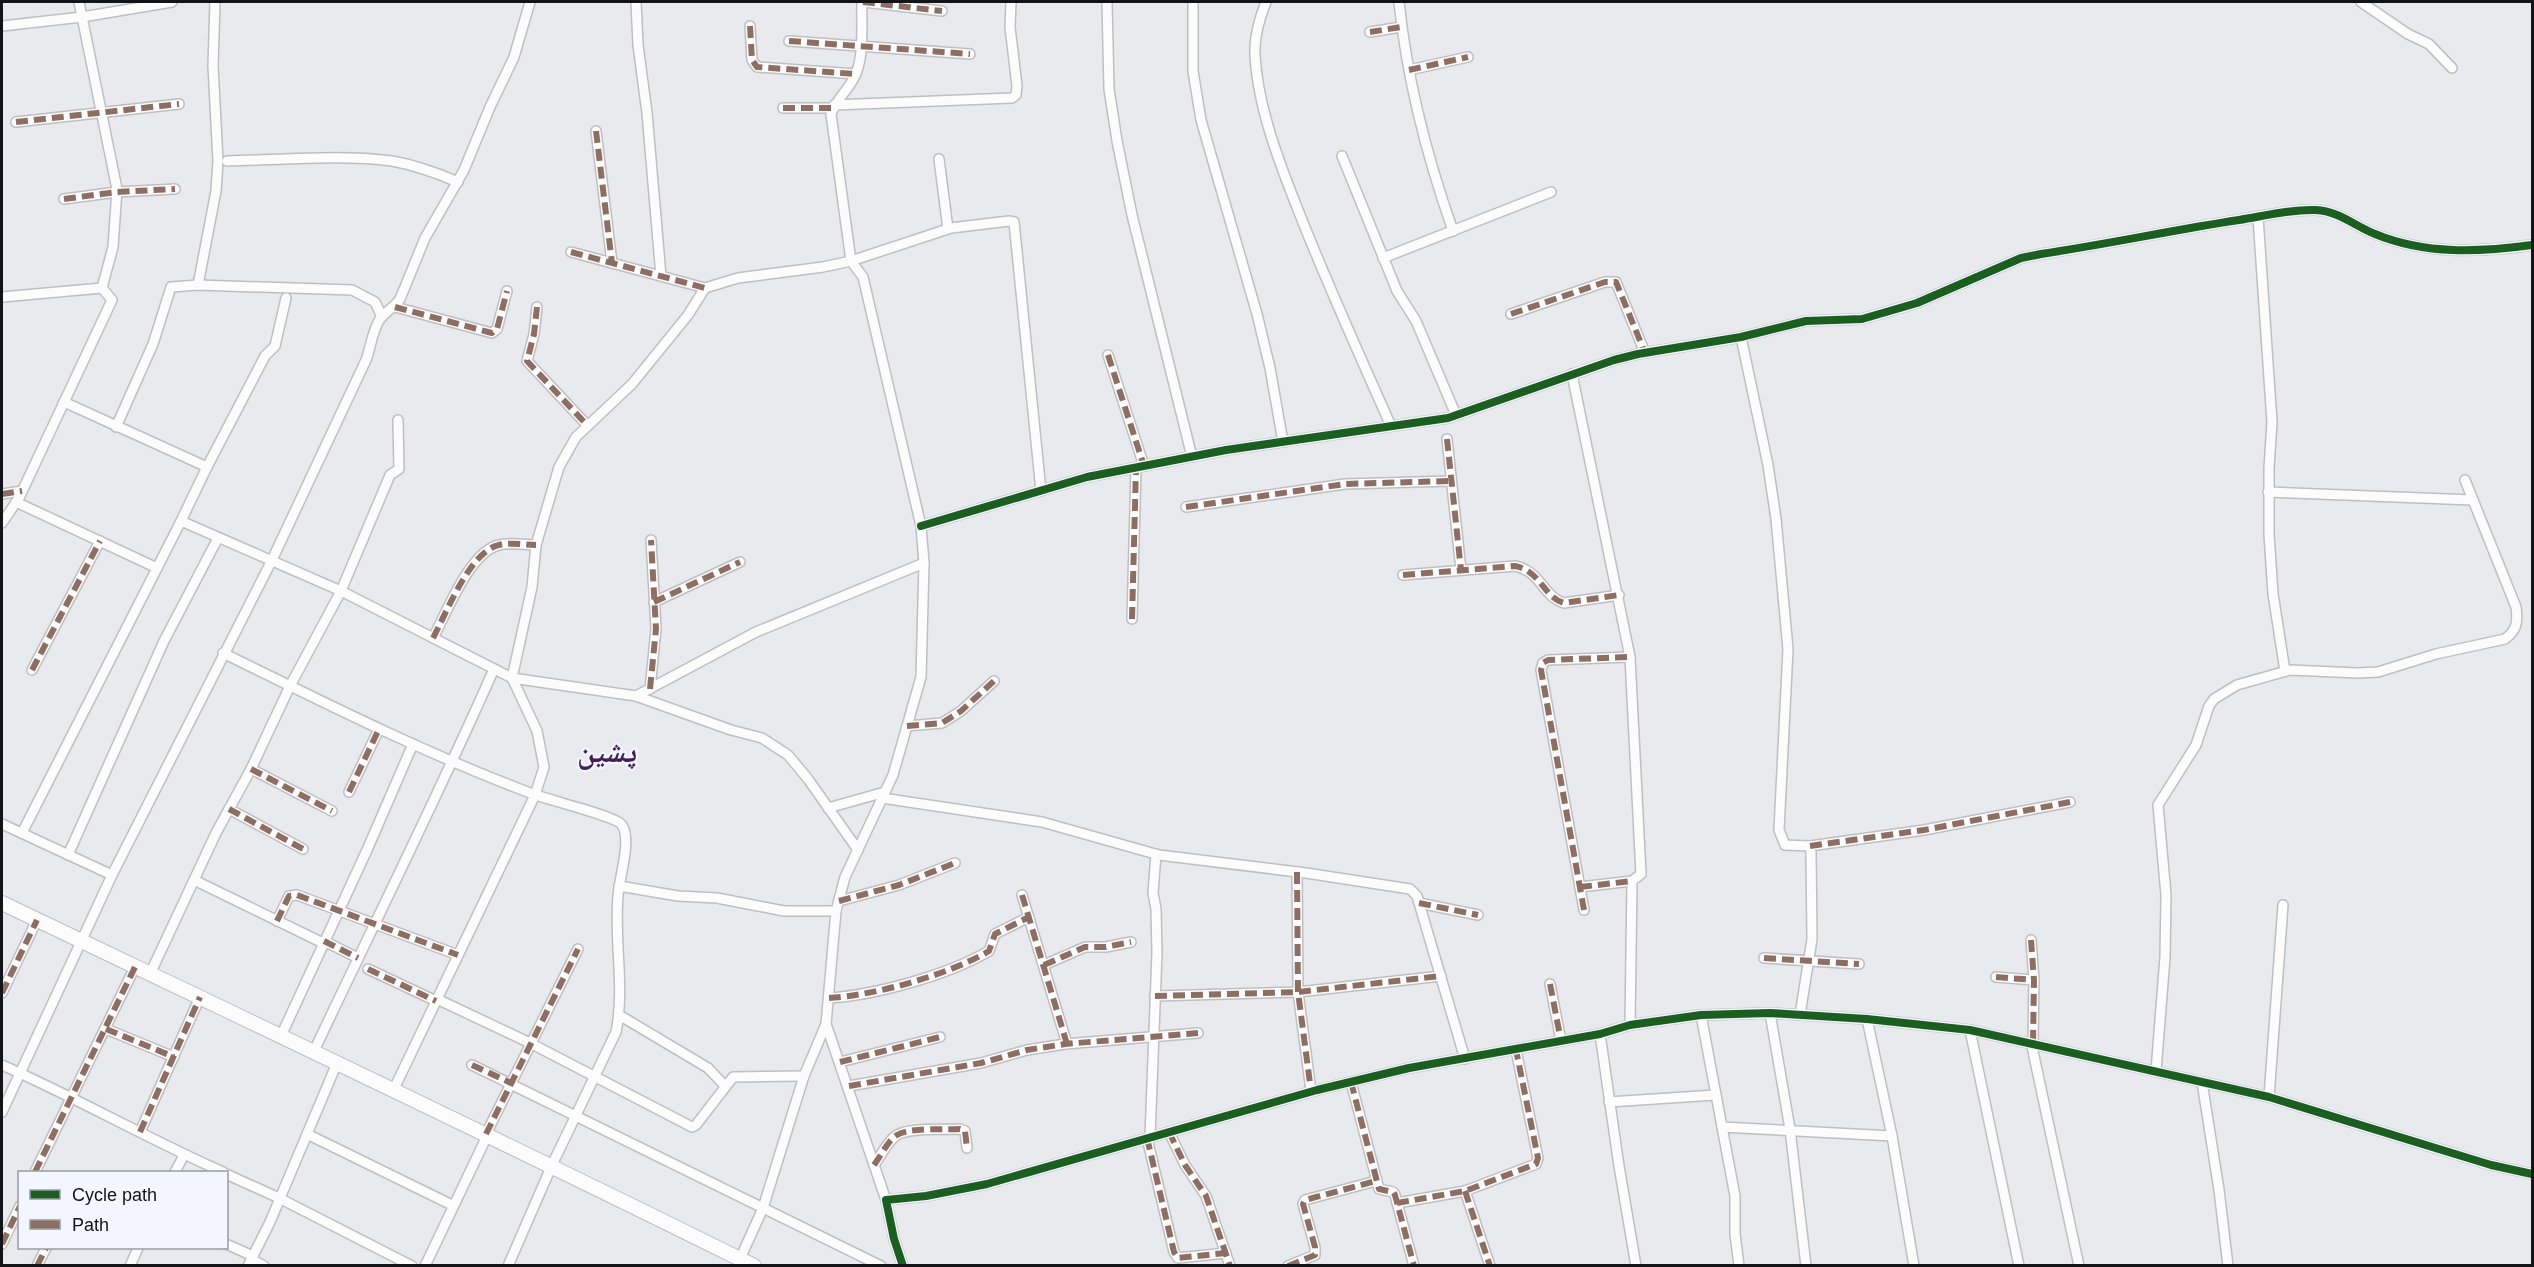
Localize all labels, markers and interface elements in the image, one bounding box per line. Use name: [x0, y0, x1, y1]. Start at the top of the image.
district label: پشین: [577, 735, 637, 770]
legend: [18, 1171, 228, 1249]
text: Cycle path: [72, 1185, 157, 1205]
text: Path: [72, 1215, 109, 1235]

